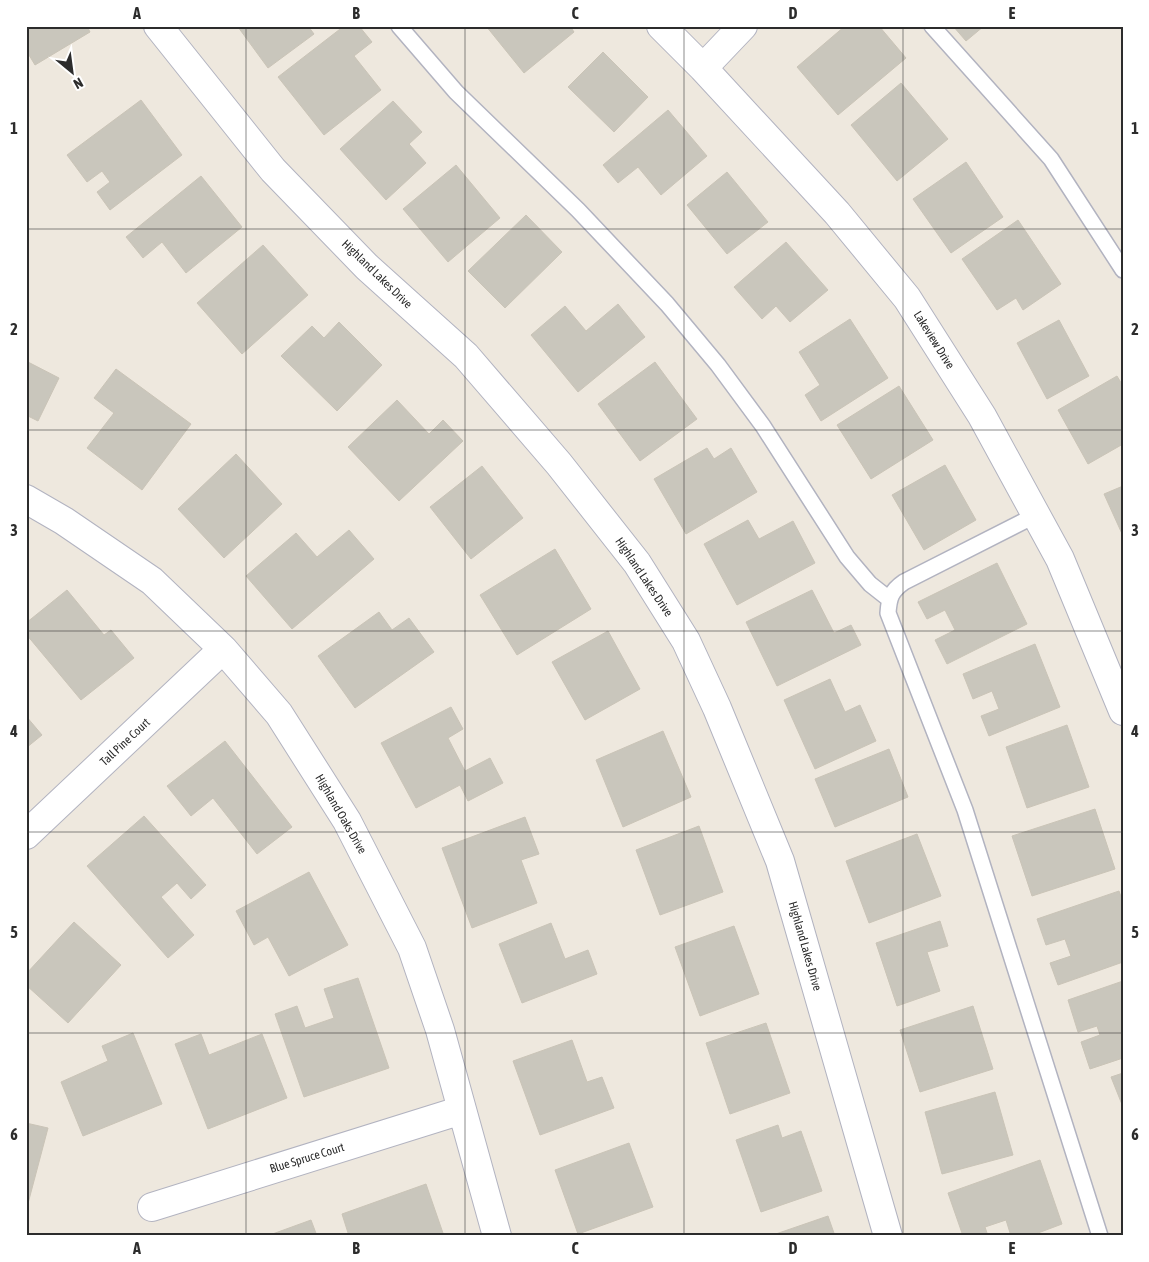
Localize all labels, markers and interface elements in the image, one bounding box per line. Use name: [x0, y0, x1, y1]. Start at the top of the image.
text: A: [132, 4, 141, 22]
text: B: [352, 4, 360, 22]
text: C: [571, 4, 579, 22]
text: D: [789, 4, 798, 22]
text: E: [1009, 4, 1016, 22]
north arrow: [48, 48, 98, 98]
text: N: [71, 74, 86, 92]
text: 1: [10, 119, 18, 137]
text: 1: [1131, 119, 1139, 137]
street label: Highland Lakes Drive: [339, 237, 415, 311]
street label: Lakeview Drive: [911, 308, 957, 372]
text: 2: [10, 320, 18, 338]
text: 2: [1131, 320, 1139, 338]
text: 3: [10, 521, 18, 539]
text: 3: [1131, 521, 1139, 539]
street label: Highland Lakes Drive: [612, 535, 676, 619]
street label: Tall Pine Court: [97, 715, 153, 769]
text: 4: [9, 722, 18, 740]
text: 4: [1130, 722, 1139, 740]
street label: Highland Oaks Drive: [313, 772, 369, 856]
street label: Highland Lakes Drive: [786, 900, 824, 992]
text: 5: [10, 923, 18, 941]
text: 5: [1131, 923, 1139, 941]
text: 6: [10, 1125, 18, 1143]
text: 6: [1131, 1125, 1139, 1143]
street label: Blue Spruce Court: [268, 1140, 346, 1176]
text: A: [132, 1239, 141, 1257]
text: B: [352, 1239, 360, 1257]
text: C: [571, 1239, 579, 1257]
text: D: [789, 1239, 798, 1257]
text: E: [1009, 1239, 1016, 1257]

